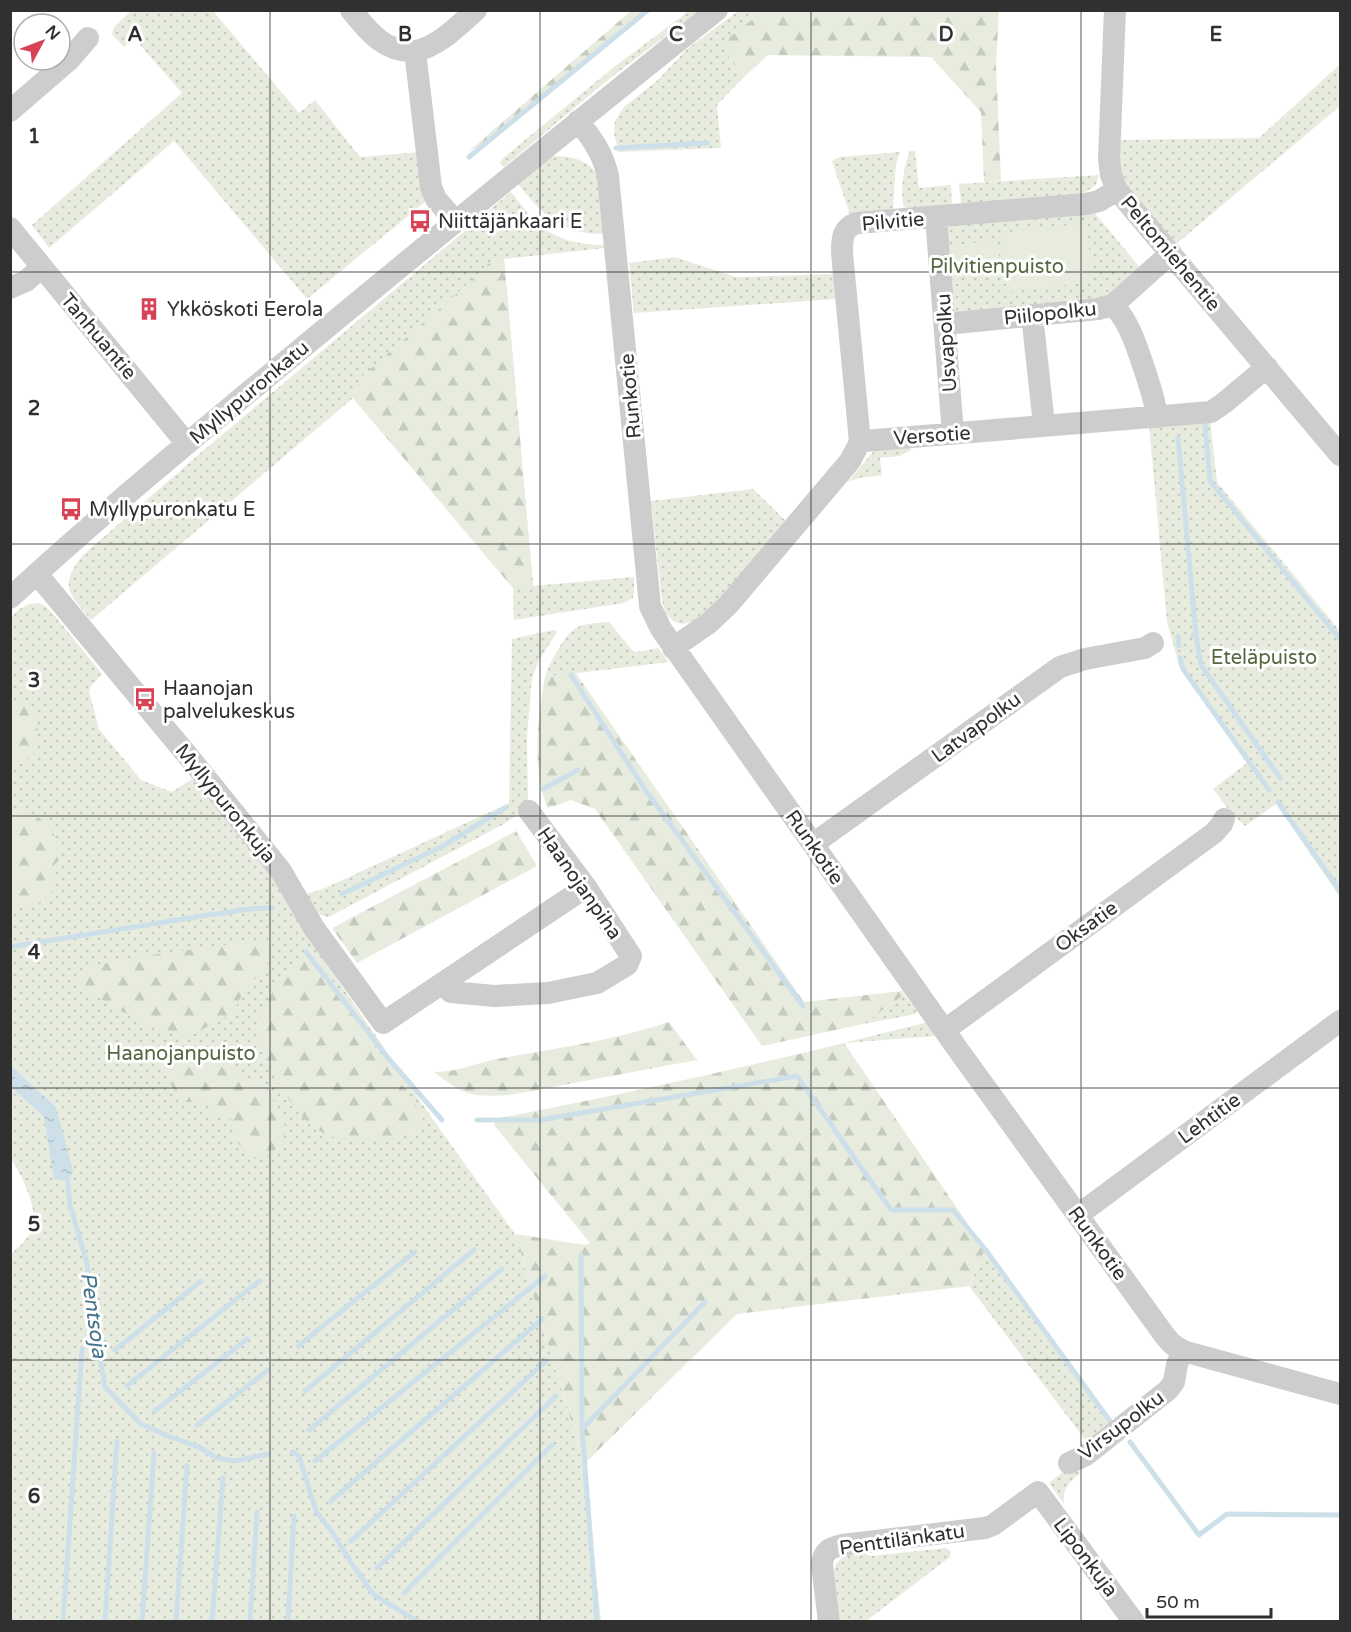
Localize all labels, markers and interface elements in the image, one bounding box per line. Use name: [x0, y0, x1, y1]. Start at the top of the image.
north arrow: [12, 12, 72, 72]
text: N: [41, 21, 64, 44]
text: A: [128, 23, 143, 47]
text: B: [398, 23, 412, 47]
text: C: [669, 23, 683, 47]
text: D: [938, 23, 954, 47]
text: E: [1210, 23, 1223, 47]
text: 1: [28, 125, 40, 149]
street label: Peltomiehentie: [1115, 191, 1225, 316]
street label: Pilvitie: [861, 207, 925, 237]
bus stop icon: Niittäjänkaari E: [407, 208, 433, 234]
place label: Niittäjänkaari E: [438, 210, 583, 234]
park label: Pilvitienpuisto: [930, 255, 1064, 279]
street label: Tanhuantie: [55, 289, 141, 385]
street label: Usvapolku: [932, 293, 962, 393]
building icon: Ykköskoti Eerola: [136, 296, 162, 322]
street label: Piilopolku: [1002, 297, 1098, 331]
place label: Ykköskoti Eerola: [167, 298, 323, 322]
street label: Myllypuronkatu: [185, 336, 314, 450]
street label: Runkotie: [615, 352, 647, 439]
text: 2: [28, 397, 40, 421]
street label: Versotie: [893, 421, 972, 451]
bus stop icon: Myllypuronkatu E: [58, 496, 84, 522]
place label: Myllypuronkatu E: [89, 498, 256, 522]
park label: Eteläpuisto: [1211, 646, 1317, 670]
text: 3: [28, 669, 40, 693]
place label: Haanojan palvelukeskus: [163, 677, 295, 724]
bus stop icon: Haanojan palvelukeskus: [132, 686, 158, 712]
street label: Latvapolku: [927, 687, 1026, 768]
street label: Myllypuronkuja: [170, 739, 281, 868]
street label: Runkotie: [780, 806, 848, 889]
street label: Haanojanpiha: [532, 823, 627, 944]
street label: Oksatie: [1051, 896, 1123, 958]
text: 4: [28, 941, 41, 965]
park label: Haanojanpuisto: [106, 1042, 256, 1066]
street label: Lehtitie: [1174, 1088, 1246, 1149]
street label: Runkotie: [1062, 1202, 1132, 1285]
text: 5: [28, 1213, 40, 1237]
water label: Pentsoja: [75, 1271, 112, 1361]
street label: Virsupolku: [1074, 1386, 1169, 1466]
text: 6: [28, 1485, 40, 1509]
street label: Liponkuja: [1048, 1513, 1123, 1602]
street label: Penttilänkatu: [838, 1519, 966, 1561]
scale bar: [1147, 1581, 1272, 1619]
text: 50 m: [1156, 1591, 1200, 1613]

